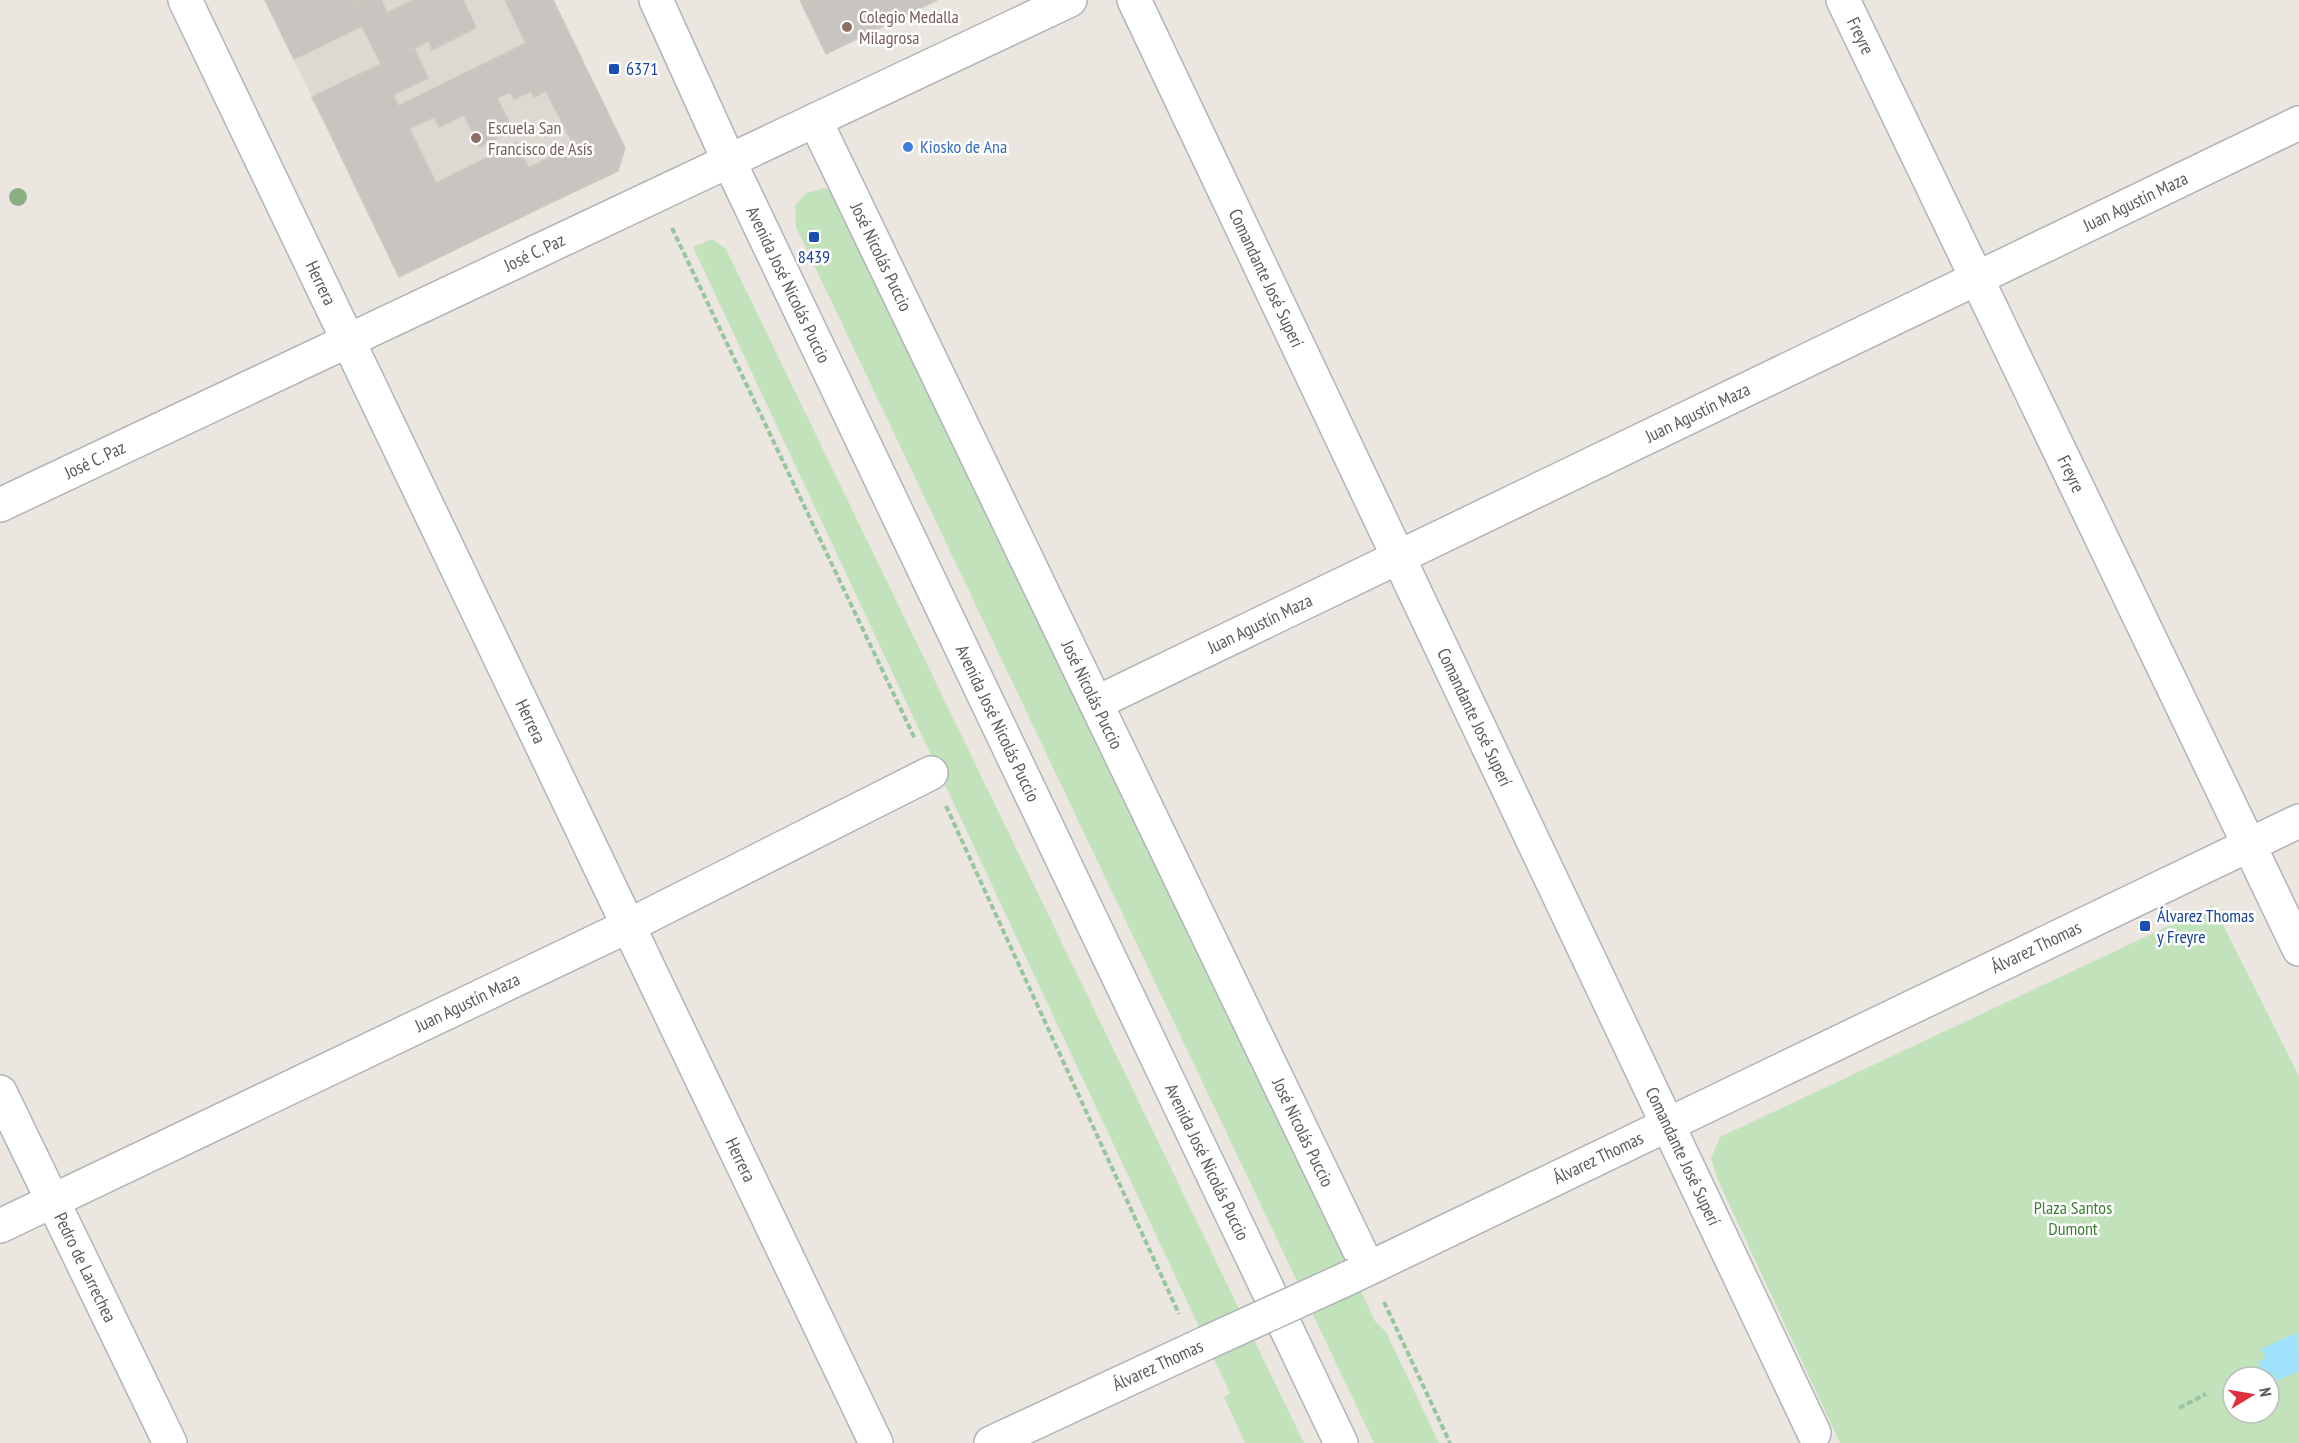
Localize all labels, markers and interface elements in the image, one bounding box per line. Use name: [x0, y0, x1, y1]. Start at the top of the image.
place label: Colegio Medalla Milagrosa: [859, 5, 959, 49]
street label: Freyre: [1842, 13, 1880, 58]
marker: Colegio Medalla Milagrosa: [840, 20, 854, 34]
place label: 6371: [626, 57, 658, 80]
marker: 6371: [607, 62, 621, 76]
place label: Escuela San Francisco de Asís: [488, 116, 593, 160]
marker: Escuela San Francisco de Asís: [469, 131, 483, 145]
place label: Kiosko de Ana: [920, 135, 1007, 158]
marker: Kiosko de Ana: [901, 140, 915, 154]
street label: Juan Agustín Maza: [2078, 166, 2191, 237]
street label: José Nicolás Puccio: [845, 198, 917, 315]
street label: Avenida José Nicolás Puccio: [741, 203, 836, 367]
street label: Comandante José Superí: [1224, 205, 1309, 351]
street label: José C. Paz: [499, 228, 569, 277]
marker: 8439: [807, 230, 821, 244]
place label: 8439: [798, 245, 830, 268]
street label: Herrera: [301, 257, 341, 309]
street label: Juan Agustín Maza: [1640, 377, 1754, 448]
street label: José C. Paz: [60, 435, 129, 484]
street label: Freyre: [2053, 451, 2090, 496]
street label: Juan Agustín Maza: [1203, 588, 1316, 659]
street label: José Nicolás Puccio: [1056, 636, 1128, 753]
street label: Avenida José Nicolás Puccio: [951, 641, 1045, 806]
street label: Comandante José Superí: [1432, 644, 1518, 790]
street label: Herrera: [511, 695, 551, 747]
place label: Álvarez Thomas y Freyre: [2157, 904, 2254, 948]
street label: Álvarez Thomas: [1987, 915, 2085, 978]
marker: Álvarez Thomas y Freyre: [2138, 919, 2152, 933]
street label: Juan Agustín Maza: [410, 967, 523, 1038]
street label: José Nicolás Puccio: [1267, 1073, 1339, 1191]
street label: Avenida José Nicolás Puccio: [1160, 1080, 1255, 1244]
street label: Comandante José Superí: [1641, 1083, 1726, 1229]
street label: Álvarez Thomas: [1549, 1126, 1647, 1189]
street label: Herrera: [720, 1134, 761, 1186]
park label: Plaza Santos Dumont: [2034, 1196, 2112, 1240]
street label: Pedro de Larrechea: [49, 1209, 122, 1326]
street label: Álvarez Thomas: [1109, 1334, 1207, 1396]
north arrow: [2221, 1365, 2281, 1425]
text: N: [2255, 1386, 2276, 1398]

